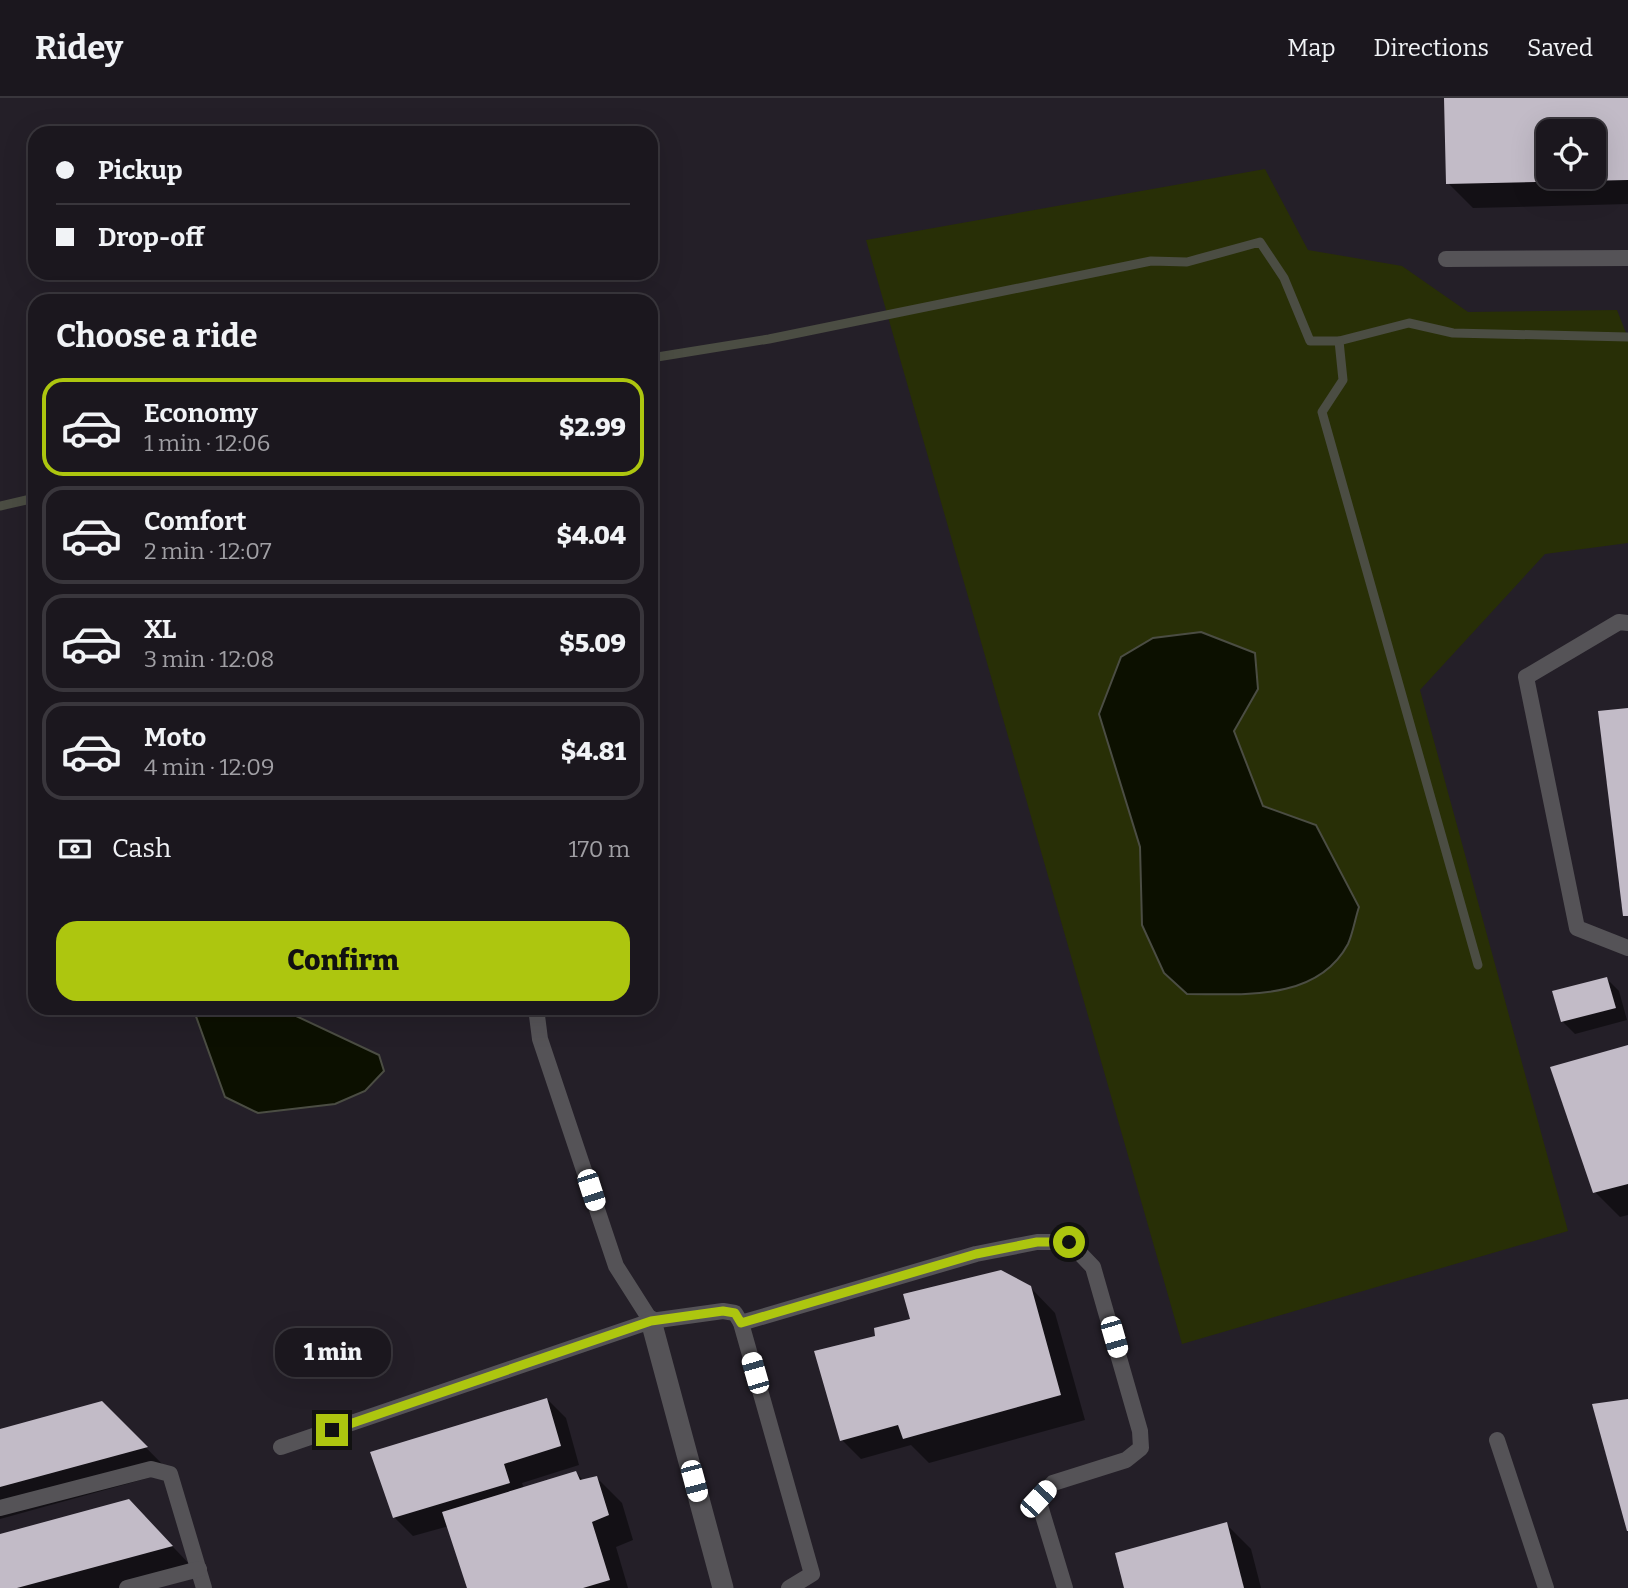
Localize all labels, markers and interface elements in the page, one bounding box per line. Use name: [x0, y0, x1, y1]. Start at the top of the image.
text: Ridey: [35, 28, 123, 68]
text: Map: [1287, 34, 1336, 62]
text: Directions: [1374, 34, 1489, 62]
text: Saved: [1527, 34, 1593, 62]
map controls: [1536, 119, 1606, 189]
button: locate: [1536, 119, 1606, 189]
text: Pickup: [98, 155, 183, 186]
text: Drop-off: [98, 222, 204, 253]
text: Choose a ride: [56, 317, 257, 355]
icon: car: [60, 396, 123, 459]
text: Economy: [144, 398, 258, 429]
text: $2.99: [559, 412, 626, 443]
text: 1 min · 12:06: [144, 429, 270, 457]
icon: car: [60, 504, 123, 567]
text: Comfort: [144, 506, 247, 537]
text: $4.04: [556, 520, 626, 551]
text: 2 min · 12:07: [144, 537, 272, 565]
icon: car: [60, 612, 123, 675]
text: XL: [144, 614, 176, 645]
text: $5.09: [559, 628, 626, 659]
text: 3 min · 12:08: [144, 645, 274, 673]
icon: car: [60, 720, 123, 783]
text: Moto: [144, 722, 206, 753]
text: $4.81: [561, 736, 626, 767]
text: 4 min · 12:09: [144, 753, 274, 781]
icon: cash: [56, 830, 94, 868]
text: Cash: [112, 833, 171, 864]
text: 170 m: [568, 835, 630, 863]
button: Confirm: [56, 921, 630, 1001]
car: [575, 1167, 608, 1213]
route start: [1053, 1226, 1085, 1258]
car: [1099, 1314, 1130, 1360]
callout: 1 min: [274, 1328, 390, 1378]
text: 1 min: [304, 1338, 362, 1366]
car: [740, 1350, 771, 1396]
route end: [316, 1414, 348, 1446]
car: [679, 1458, 710, 1504]
car: [1016, 1476, 1061, 1522]

